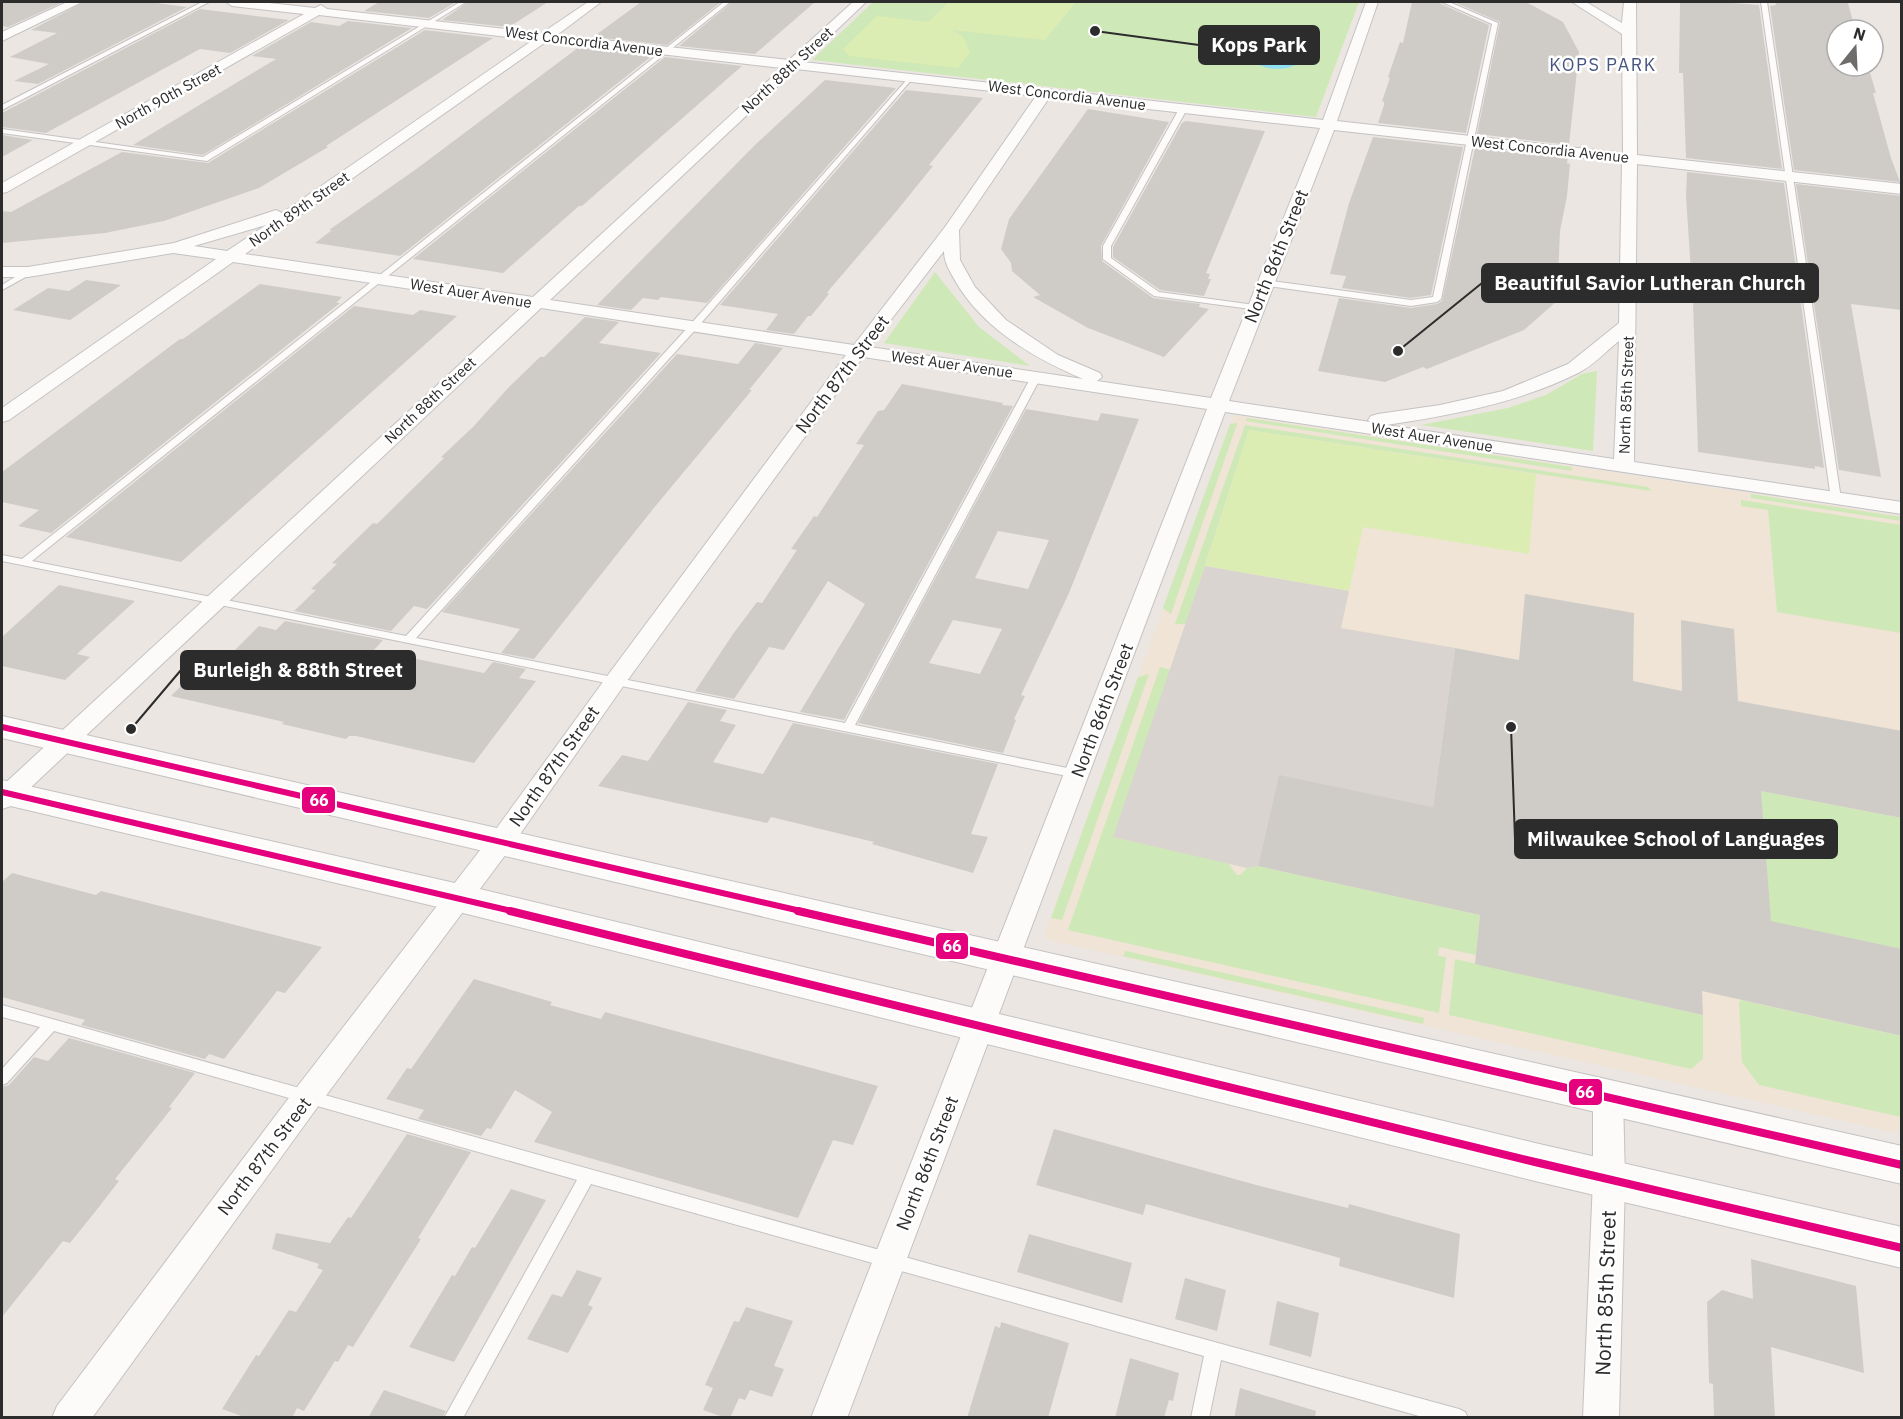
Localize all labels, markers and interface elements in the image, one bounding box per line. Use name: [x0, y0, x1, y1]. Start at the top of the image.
north arrow: [1825, 18, 1885, 78]
street label: West Concordia Avenue: [504, 22, 664, 60]
text: N: [1851, 22, 1868, 45]
street label: North 88th Street: [737, 23, 837, 117]
callout: Kops Park: [1199, 26, 1319, 64]
text: Kops Park: [1211, 31, 1307, 58]
district label: KOPS PARK: [1549, 53, 1657, 76]
street label: North 90th Street: [112, 59, 224, 133]
street label: West Concordia Avenue: [987, 76, 1147, 114]
street label: West Concordia Avenue: [1470, 131, 1630, 167]
street label: North 89th Street: [245, 167, 353, 251]
street label: North 86th Street: [1239, 186, 1313, 326]
callout: Beautiful Savior Lutheran Church: [1482, 264, 1818, 302]
text: Beautiful Savior Lutheran Church: [1494, 269, 1806, 296]
street label: West Auer Avenue: [409, 274, 533, 312]
street label: North 87th Street: [790, 310, 894, 438]
street label: North 85th Street: [1614, 336, 1638, 454]
street label: West Auer Avenue: [890, 346, 1014, 382]
street label: North 88th Street: [380, 353, 480, 447]
street label: West Auer Avenue: [1370, 418, 1494, 456]
street label: North 86th Street: [1066, 640, 1138, 780]
callout: Burleigh & 88th Street: [181, 651, 415, 689]
text: Burleigh & 88th Street: [193, 656, 403, 683]
street label: North 87th Street: [504, 701, 604, 831]
line badge: 66: [301, 786, 336, 814]
text: 66: [309, 790, 329, 810]
callout: Milwaukee School of Languages: [1515, 820, 1837, 858]
text: Milwaukee School of Languages: [1527, 825, 1825, 852]
line badge: 66: [935, 932, 969, 960]
text: 66: [942, 936, 962, 956]
line badge: 66: [1568, 1078, 1603, 1106]
text: 66: [1575, 1082, 1595, 1102]
street label: North 87th Street: [212, 1092, 316, 1220]
street label: North 86th Street: [891, 1093, 963, 1233]
street label: North 85th Street: [1588, 1210, 1622, 1376]

